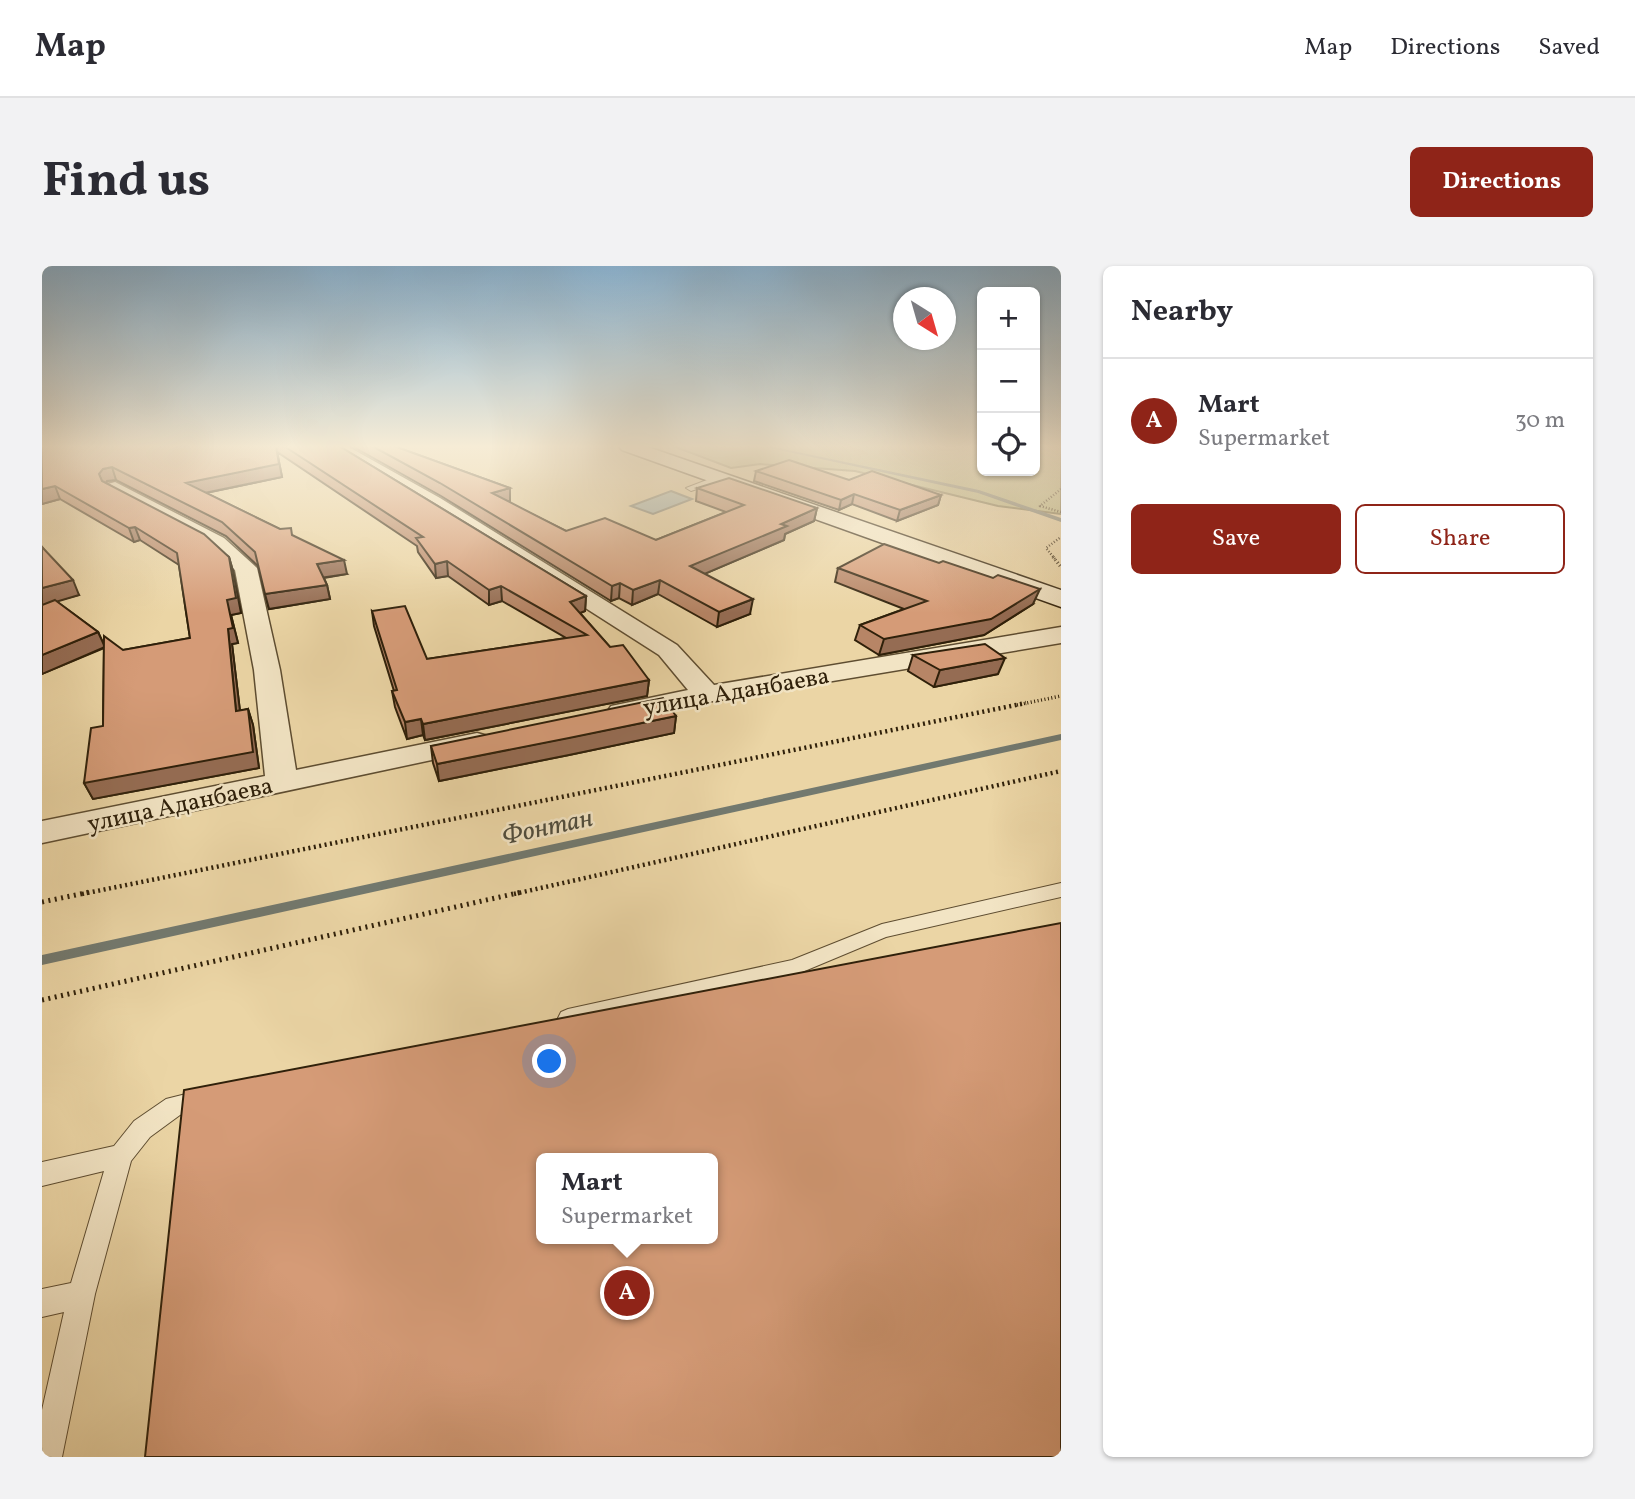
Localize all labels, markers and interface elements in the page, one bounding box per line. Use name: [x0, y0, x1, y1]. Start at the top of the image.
text: Map: [35, 25, 106, 71]
text: Map: [1304, 31, 1352, 65]
text: Directions: [1390, 31, 1500, 65]
text: Saved: [1538, 31, 1600, 65]
button: Directions: [1410, 147, 1593, 217]
text: Find us: [42, 148, 210, 217]
north arrow: [893, 287, 956, 350]
map controls: [977, 287, 1040, 476]
button: +: [977, 287, 1040, 350]
text: Nearby: [1131, 291, 1233, 333]
button: −: [977, 350, 1040, 413]
text: Mart: [1198, 387, 1259, 423]
text: A: [1146, 405, 1162, 437]
text: 30 m: [1515, 405, 1565, 437]
button: locate: [977, 413, 1040, 476]
text: Supermarket: [1198, 423, 1330, 455]
button: Save: [1131, 504, 1341, 574]
button: Share: [1355, 504, 1565, 574]
street label: улица Аданбаева: [640, 660, 832, 726]
street label: улица Аданбаева: [85, 770, 276, 842]
water label: Фонтан: [498, 801, 596, 855]
your location: [532, 1044, 566, 1078]
popup: [536, 1153, 718, 1244]
text: Mart: [561, 1165, 622, 1201]
text: Supermarket: [561, 1201, 693, 1233]
pin: A: [604, 1267, 650, 1319]

